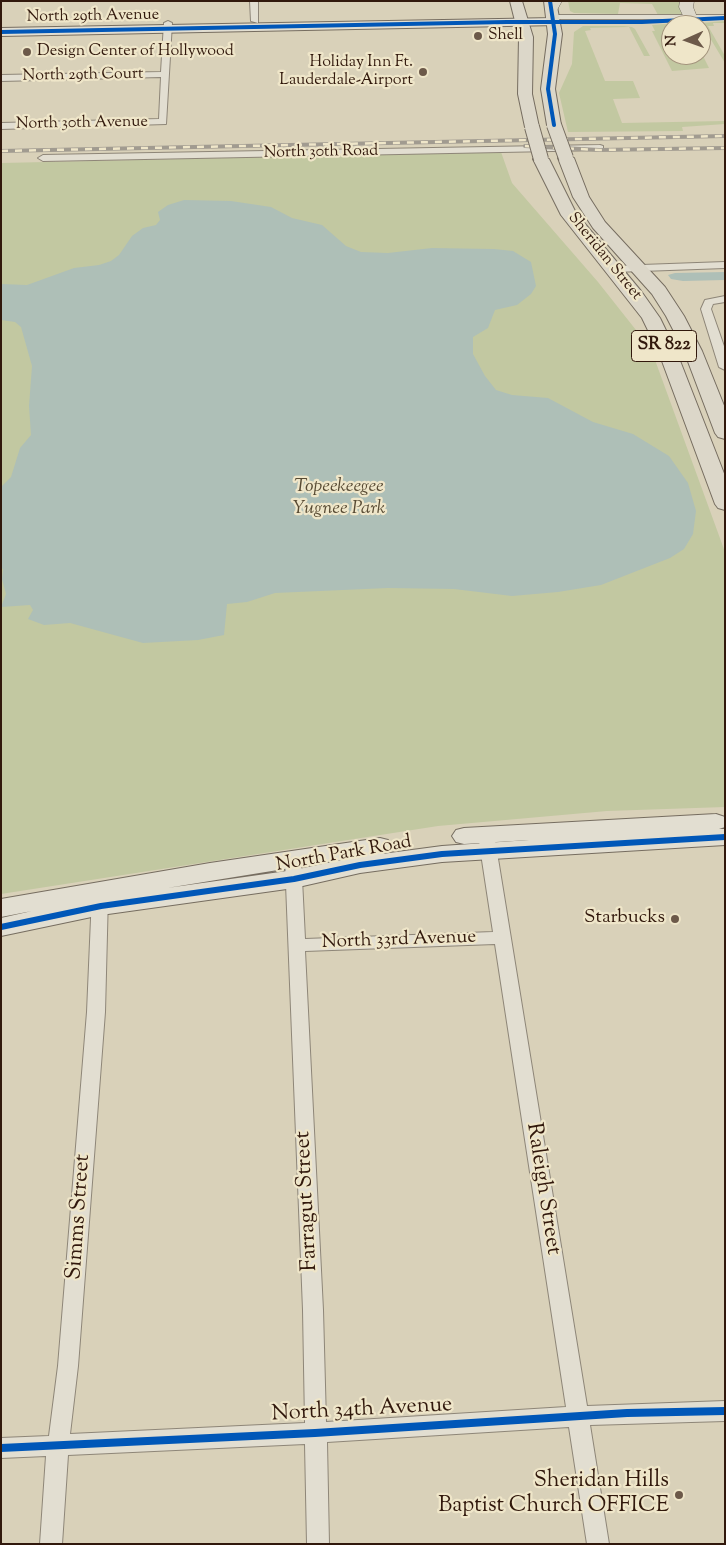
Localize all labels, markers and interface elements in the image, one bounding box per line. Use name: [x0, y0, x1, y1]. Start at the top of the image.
street label: North 29th Avenue: [27, 6, 159, 28]
north arrow: [661, 15, 711, 65]
place label: Shell: [488, 26, 523, 46]
marker: Shell: [472, 30, 484, 42]
text: N: [662, 35, 682, 46]
place label: Design Center of Hollywood: [37, 42, 234, 62]
marker: Design Center of Hollywood: [21, 46, 33, 58]
place label: Holiday Inn Ft. Lauderdale-Airport: [279, 53, 413, 91]
street label: North 29th Court: [22, 65, 144, 87]
marker: Holiday Inn Ft. Lauderdale-Airport: [417, 66, 429, 78]
street label: North 30th Avenue: [16, 113, 148, 135]
street label: North 30th Road: [264, 142, 378, 164]
street label: Sheridan Street: [563, 209, 645, 305]
road number: SR 822: [632, 331, 696, 362]
park label: Topeekeegee Yugnee Park: [293, 477, 385, 521]
street label: North Park Road: [274, 832, 414, 878]
place label: Starbucks: [584, 908, 665, 930]
marker: Starbucks: [669, 913, 681, 925]
street label: North 33rd Avenue: [321, 927, 477, 955]
street label: Raleigh Street: [519, 1121, 565, 1257]
street label: Farragut Street: [291, 1130, 325, 1272]
street label: Simms Street: [62, 1153, 98, 1281]
street label: North 34th Avenue: [271, 1393, 453, 1429]
place label: Sheridan Hills Baptist Church OFFICE: [438, 1469, 669, 1520]
marker: Sheridan Hills Baptist Church OFFICE: [673, 1489, 685, 1501]

